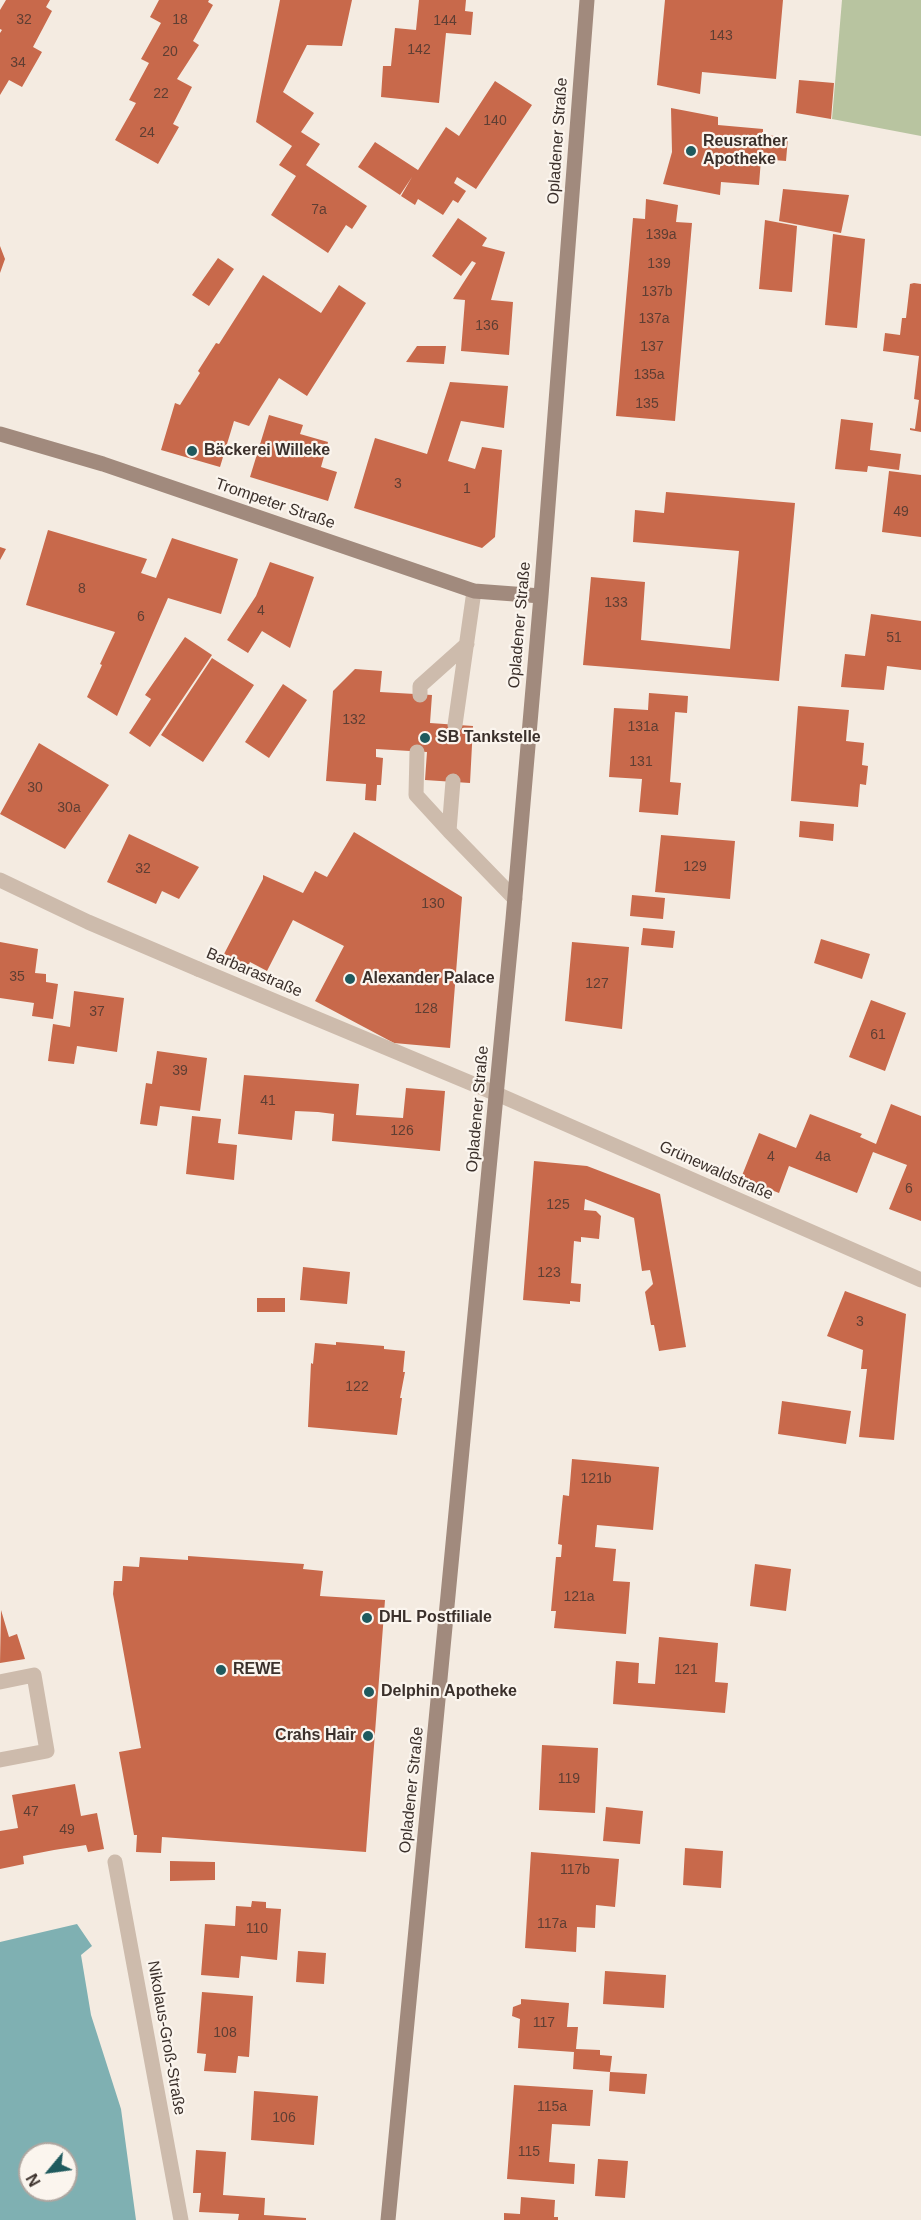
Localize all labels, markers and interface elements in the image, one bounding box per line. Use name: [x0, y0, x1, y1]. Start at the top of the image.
house number: 32: [16, 12, 32, 28]
house number: 18: [172, 12, 188, 28]
house number: 144: [433, 13, 457, 29]
house number: 143: [709, 28, 733, 44]
house number: 142: [407, 42, 431, 58]
house number: 20: [162, 44, 178, 60]
house number: 34: [10, 55, 26, 71]
street label: Opladener Straße: [544, 77, 572, 205]
house number: 22: [153, 86, 169, 102]
house number: 140: [483, 113, 507, 129]
house number: 24: [139, 125, 155, 141]
place label: Reusrather Apotheke: [703, 132, 787, 170]
marker: Reusrather Apotheke: [684, 144, 698, 158]
house number: 7a: [311, 202, 327, 218]
house number: 139a: [645, 227, 677, 243]
house number: 139: [647, 256, 671, 272]
house number: 137b: [641, 284, 673, 300]
house number: 137a: [638, 311, 670, 327]
house number: 136: [475, 318, 499, 334]
house number: 137: [640, 339, 664, 355]
house number: 135a: [633, 367, 665, 383]
house number: 135: [635, 396, 659, 412]
place label: Bäckerei Willeke: [204, 441, 330, 461]
marker: Bäckerei Willeke: [185, 444, 199, 458]
street label: Trompeter Straße: [212, 474, 338, 534]
house number: 3: [394, 476, 402, 492]
house number: 1: [463, 481, 471, 497]
house number: 49: [893, 504, 909, 520]
street label: Opladener Straße: [505, 561, 535, 689]
house number: 8: [78, 581, 86, 597]
house number: 133: [604, 595, 628, 611]
house number: 4: [257, 603, 265, 619]
house number: 6: [137, 609, 145, 625]
house number: 51: [886, 630, 902, 646]
house number: 132: [342, 712, 366, 728]
house number: 131a: [627, 719, 659, 735]
place label: SB Tankstelle: [437, 728, 541, 748]
marker: SB Tankstelle: [418, 731, 432, 745]
house number: 131: [629, 754, 653, 770]
house number: 30: [27, 780, 43, 796]
house number: 30a: [57, 800, 81, 816]
house number: 129: [683, 859, 707, 875]
house number: 32: [135, 861, 151, 877]
house number: 130: [421, 896, 445, 912]
street label: Barbarastraße: [203, 944, 305, 1002]
house number: 35: [9, 969, 25, 985]
place label: Alexander Palace: [362, 969, 495, 989]
marker: Alexander Palace: [343, 972, 357, 986]
house number: 127: [585, 976, 609, 992]
house number: 128: [414, 1001, 438, 1017]
house number: 37: [89, 1004, 105, 1020]
house number: 61: [870, 1027, 886, 1043]
street label: Opladener Straße: [463, 1045, 493, 1173]
house number: 39: [172, 1063, 188, 1079]
house number: 41: [260, 1093, 276, 1109]
house number: 126: [390, 1123, 414, 1139]
street label: Grünewaldstraße: [656, 1137, 776, 1205]
house number: 4: [767, 1149, 775, 1165]
house number: 4a: [815, 1149, 831, 1165]
house number: 6: [905, 1181, 913, 1197]
house number: 125: [546, 1197, 570, 1213]
house number: 123: [537, 1265, 561, 1281]
house number: 3: [856, 1314, 864, 1330]
house number: 122: [345, 1379, 369, 1395]
house number: 121b: [580, 1471, 612, 1487]
house number: 121a: [563, 1589, 595, 1605]
place label: DHL Postfiliale: [379, 1608, 492, 1628]
marker: DHL Postfiliale: [360, 1611, 374, 1625]
place label: REWE: [233, 1660, 281, 1680]
house number: 121: [674, 1662, 698, 1678]
marker: REWE: [214, 1663, 228, 1677]
place label: Delphin Apotheke: [381, 1682, 517, 1702]
marker: Delphin Apotheke: [362, 1685, 376, 1699]
place label: Crahs Hair: [275, 1726, 356, 1746]
street label: Opladener Straße: [396, 1726, 428, 1854]
marker: Crahs Hair: [361, 1729, 375, 1743]
house number: 119: [558, 1771, 580, 1787]
house number: 47: [23, 1804, 39, 1820]
house number: 49: [59, 1822, 75, 1838]
house number: 117b: [560, 1862, 590, 1878]
house number: 117a: [537, 1916, 567, 1932]
house number: 110: [246, 1921, 268, 1937]
street label: Nikolaus-Groß-Straße: [143, 1959, 189, 2117]
house number: 117: [533, 2015, 555, 2031]
house number: 108: [213, 2025, 237, 2041]
house number: 115a: [537, 2099, 567, 2115]
house number: 106: [272, 2110, 296, 2126]
north arrow: [18, 2142, 78, 2202]
house number: 115: [518, 2144, 540, 2160]
text: N: [23, 2171, 44, 2189]

